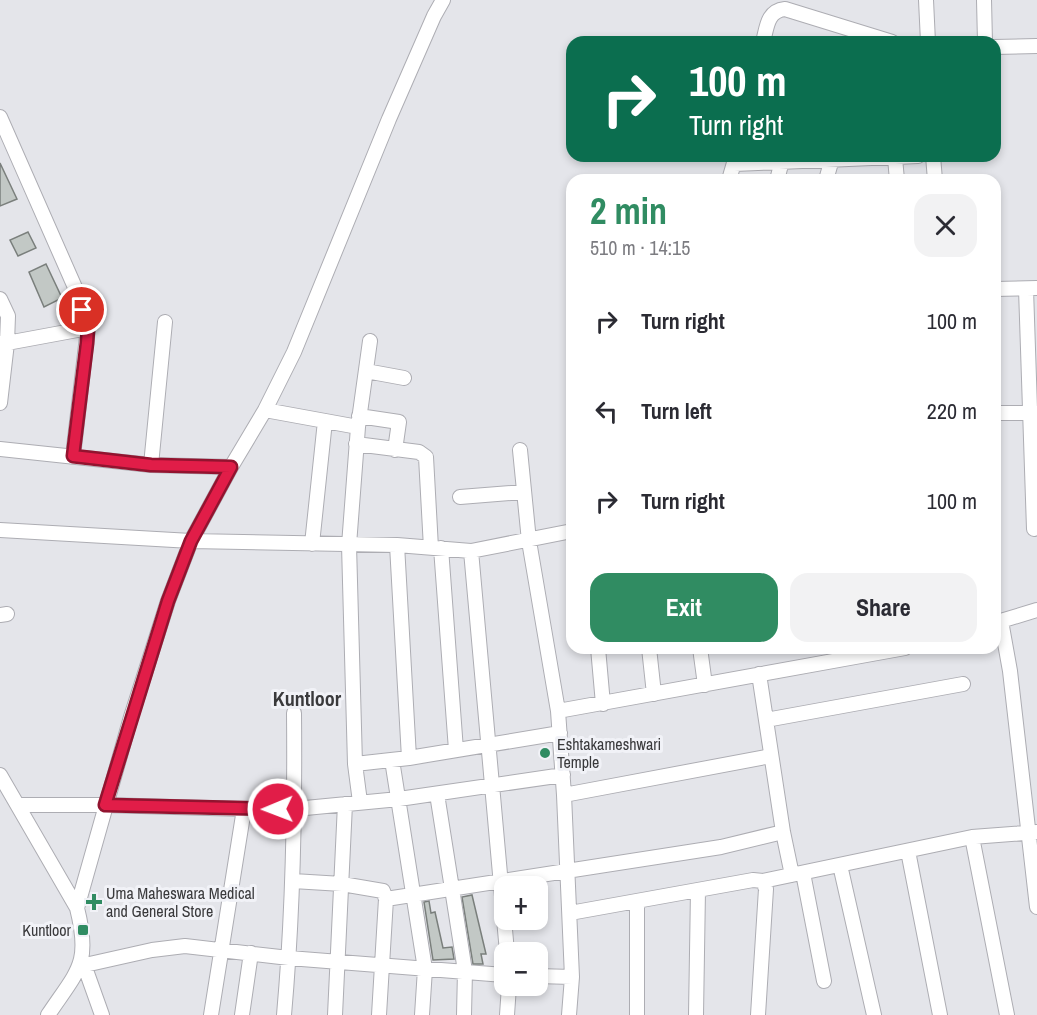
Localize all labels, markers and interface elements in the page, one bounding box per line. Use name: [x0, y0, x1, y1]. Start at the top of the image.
text: 100 m: [689, 53, 787, 109]
icon: right: [590, 60, 668, 138]
text: Turn right: [689, 107, 783, 143]
text: 2 min: [590, 187, 667, 235]
button: close: [914, 194, 977, 257]
text: 510 m · 14:15: [590, 234, 690, 261]
pin: [56, 284, 107, 335]
icon: arrive: [65, 293, 98, 326]
icon: right: [590, 305, 623, 338]
text: Turn right: [641, 306, 725, 336]
text: 100 m: [927, 306, 977, 336]
icon: left: [590, 395, 623, 428]
text: Turn left: [641, 396, 712, 426]
text: 220 m: [927, 396, 977, 426]
icon: right: [590, 485, 623, 518]
text: Turn right: [641, 486, 725, 516]
text: 100 m: [927, 486, 977, 516]
button: Exit: [590, 573, 778, 642]
button: Share: [790, 573, 977, 642]
district label: Kuntloor: [273, 685, 342, 712]
place label: Eshtakameshwari Temple: [557, 733, 661, 773]
marker: Eshtakameshwari Temple: [538, 746, 552, 760]
position arrow: [246, 777, 310, 841]
map controls: [494, 876, 548, 996]
button: +: [494, 876, 548, 930]
place label: Uma Maheswara Medical and General Store: [106, 882, 255, 922]
marker: Uma Maheswara Medical and General Store: [87, 895, 101, 909]
place label: Kuntloor: [22, 919, 72, 941]
marker: Kuntloor: [76, 923, 90, 937]
button: −: [494, 942, 548, 996]

